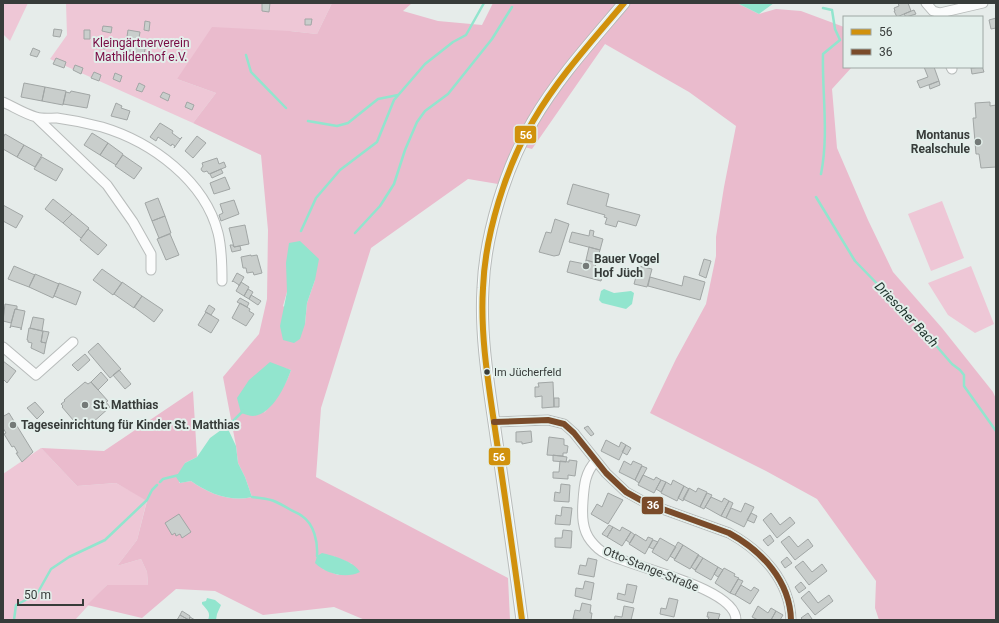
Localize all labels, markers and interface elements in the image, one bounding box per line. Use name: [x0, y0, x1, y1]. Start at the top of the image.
legend: [843, 16, 983, 68]
text: 56: [879, 25, 893, 39]
park label: Kleingärtnerverein Mathildenhof e.V.: [92, 36, 190, 64]
text: 36: [879, 45, 893, 59]
line badge: 56: [514, 125, 537, 144]
place label: Montanus Realschule: [911, 128, 971, 156]
text: 56: [520, 129, 532, 142]
marker: Montanus Realschule: [973, 137, 983, 147]
place label: Bauer Vogel Hof Jüch: [594, 252, 660, 280]
marker: Bauer Vogel Hof Jüch: [581, 261, 591, 271]
water label: Driescher Bach: [872, 279, 942, 350]
place label: Im Jücherfeld: [494, 366, 561, 379]
marker: Im Jücherfeld: [482, 367, 492, 377]
place label: St. Matthias: [93, 398, 158, 412]
marker: St. Matthias: [80, 400, 90, 410]
place label: Tageseinrichtung für Kinder St. Matthias: [21, 418, 240, 432]
marker: Tageseinrichtung für Kinder St. Matthias: [8, 420, 18, 430]
line badge: 56: [488, 447, 511, 466]
text: 56: [493, 451, 505, 464]
line badge: 36: [641, 496, 664, 515]
text: 36: [647, 499, 659, 512]
street label: Otto-Stange-Straße: [601, 543, 701, 595]
scale bar: [18, 581, 83, 607]
text: 50 m: [24, 588, 51, 602]

